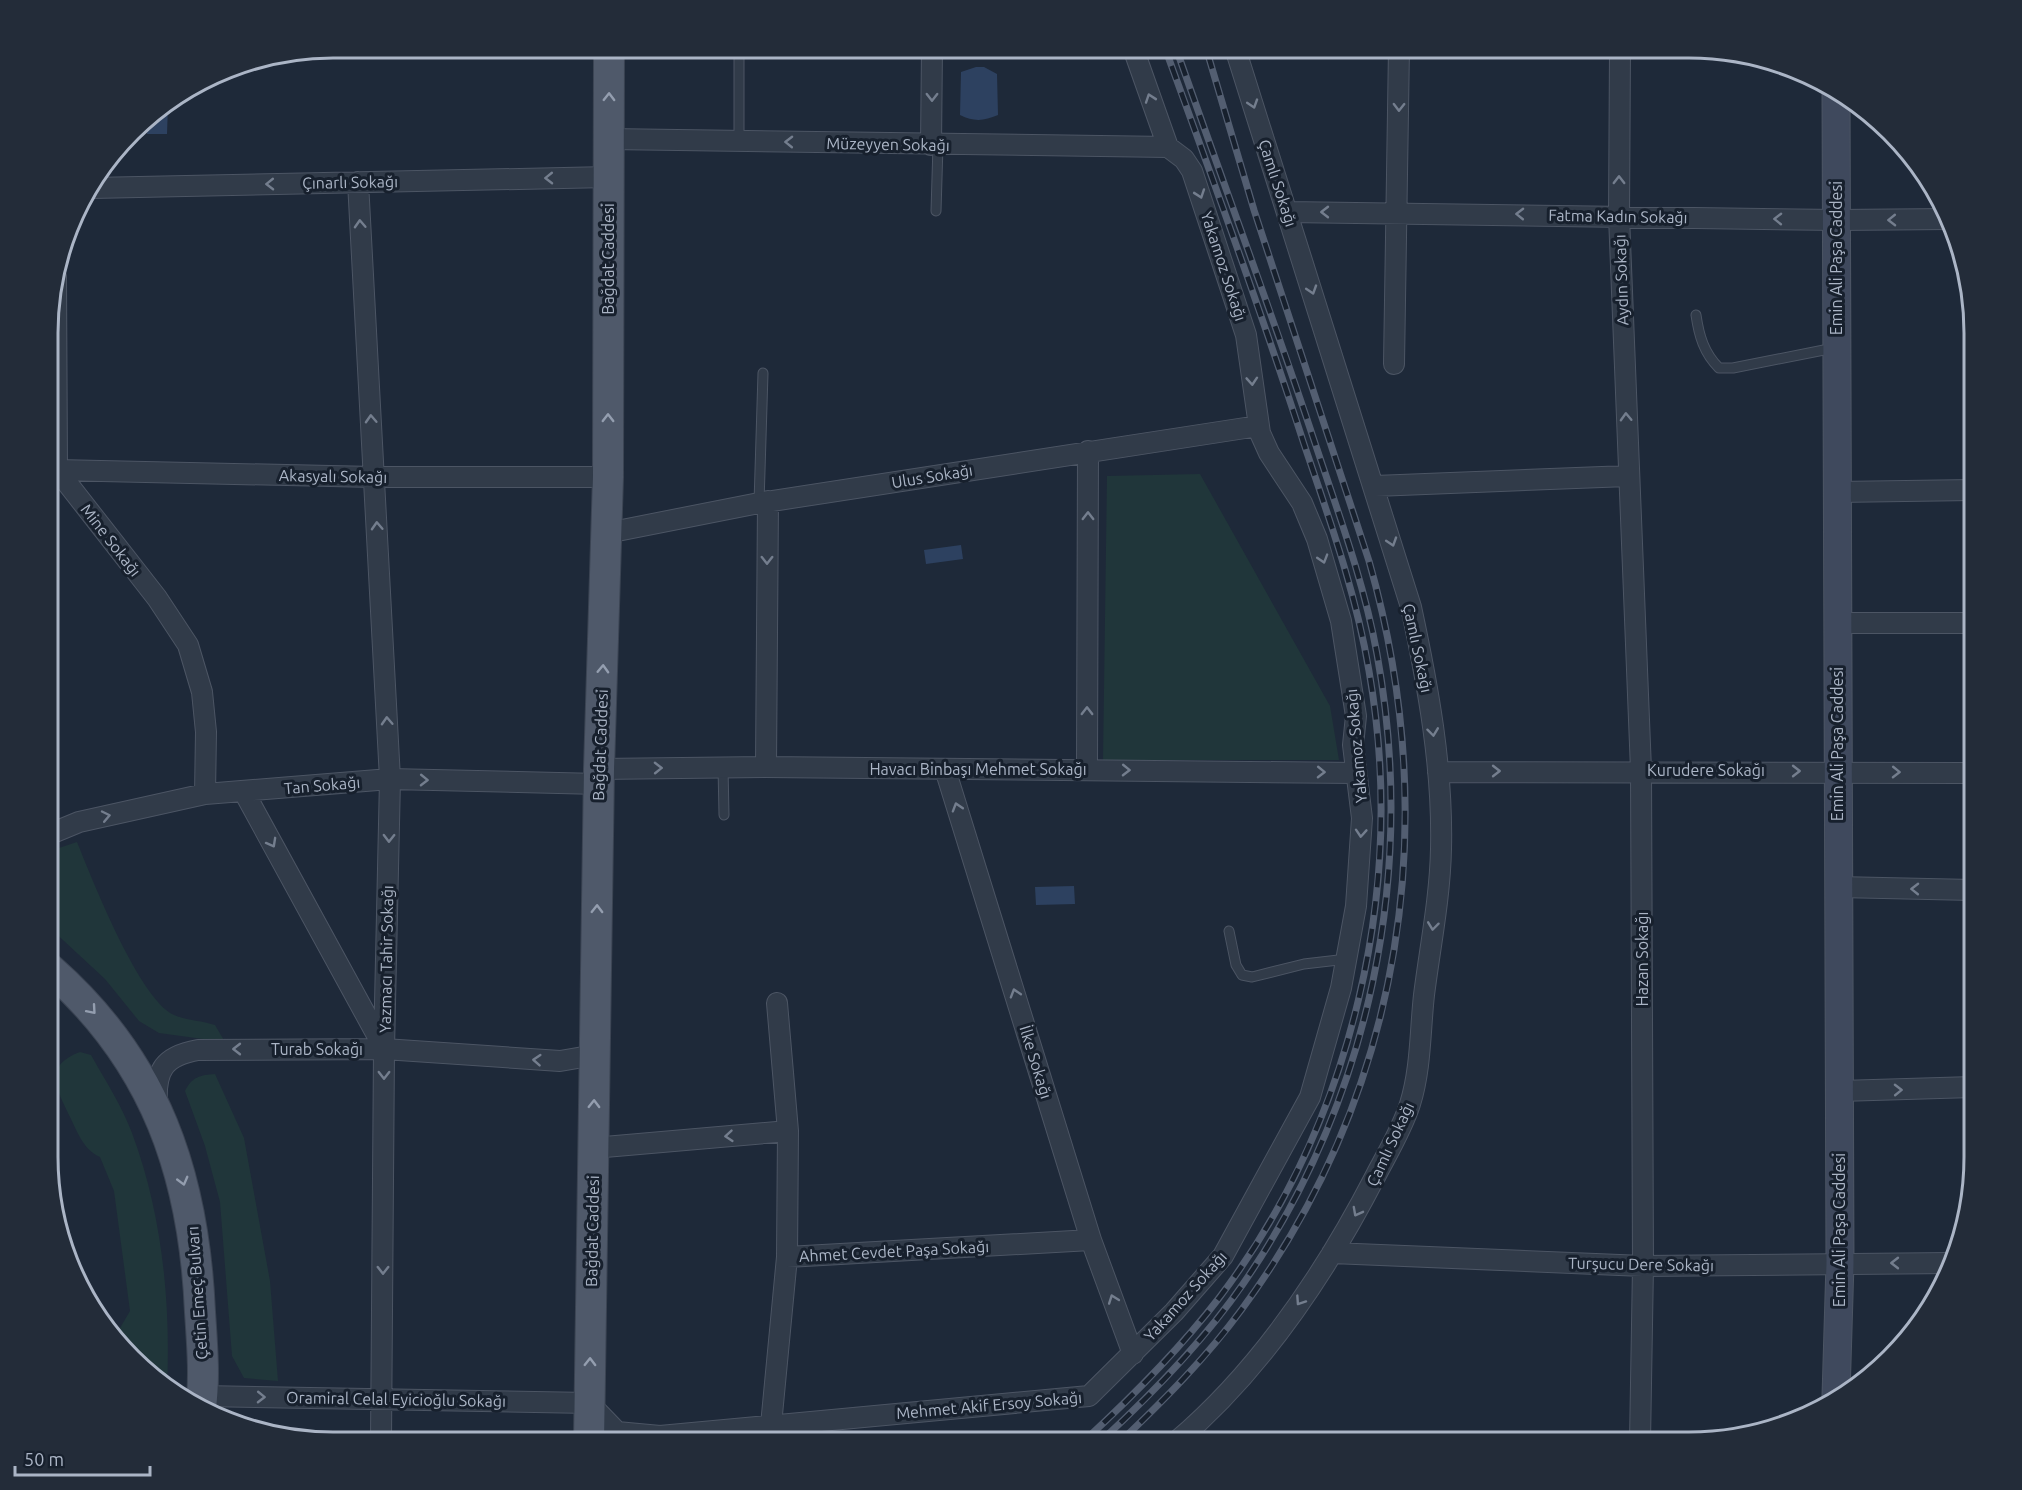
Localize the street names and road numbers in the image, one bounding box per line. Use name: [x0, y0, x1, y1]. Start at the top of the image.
street label: Müzeyyen Sokağı: [826, 134, 950, 154]
street label: Çamlı Sokağı: [1255, 137, 1301, 229]
street label: Çınarlı Sokağı: [302, 172, 398, 192]
street label: Emin Ali Paşa Caddesi: [1827, 181, 1845, 335]
street label: Bağdat Caddesi: [599, 203, 617, 315]
street label: Fatma Kadın Sokağı: [1548, 206, 1688, 226]
street label: Yakamoz Sokağı: [1198, 209, 1250, 323]
street label: Aydın Sokağı: [1610, 234, 1632, 326]
street label: Ulus Sokağı: [890, 461, 974, 491]
street label: Akasyalı Sokağı: [279, 466, 387, 486]
street label: Mine Sokağı: [77, 500, 145, 580]
street label: Çamlı Sokağı: [1400, 602, 1436, 694]
street label: Emin Ali Paşa Caddesi: [1828, 667, 1846, 821]
street label: Yakamoz Sokağı: [1342, 688, 1370, 804]
street label: Bağdat Caddesi: [589, 689, 611, 801]
street label: Havacı Binbaşı Mehmet Sokağı: [869, 760, 1087, 778]
street label: Kurudere Sokağı: [1647, 761, 1765, 779]
street label: Tan Sokağı: [283, 773, 361, 797]
street label: Yazmacı Tahir Sokağı: [376, 885, 396, 1033]
street label: Hazan Sokağı: [1633, 912, 1651, 1006]
street label: İlke Sokağı: [1016, 1023, 1056, 1101]
street label: Turab Sokağı: [271, 1040, 363, 1058]
street label: Çamlı Sokağı: [1363, 1099, 1417, 1189]
street label: Emin Ali Paşa Caddesi: [1830, 1153, 1848, 1307]
street label: Bağdat Caddesi: [582, 1175, 602, 1287]
street label: Çetin Emeç Bulvarı: [183, 1226, 211, 1360]
street label: Ahmet Cevdet Paşa Sokağı: [799, 1237, 989, 1265]
street label: Yakamoz Sokağı: [1140, 1247, 1230, 1345]
street label: Turşucu Dere Sokağı: [1568, 1254, 1714, 1274]
street label: Oramiral Celal Eyicioğlu Sokağı: [286, 1388, 506, 1410]
street label: Mehmet Akif Ersoy Sokağı: [895, 1388, 1083, 1422]

